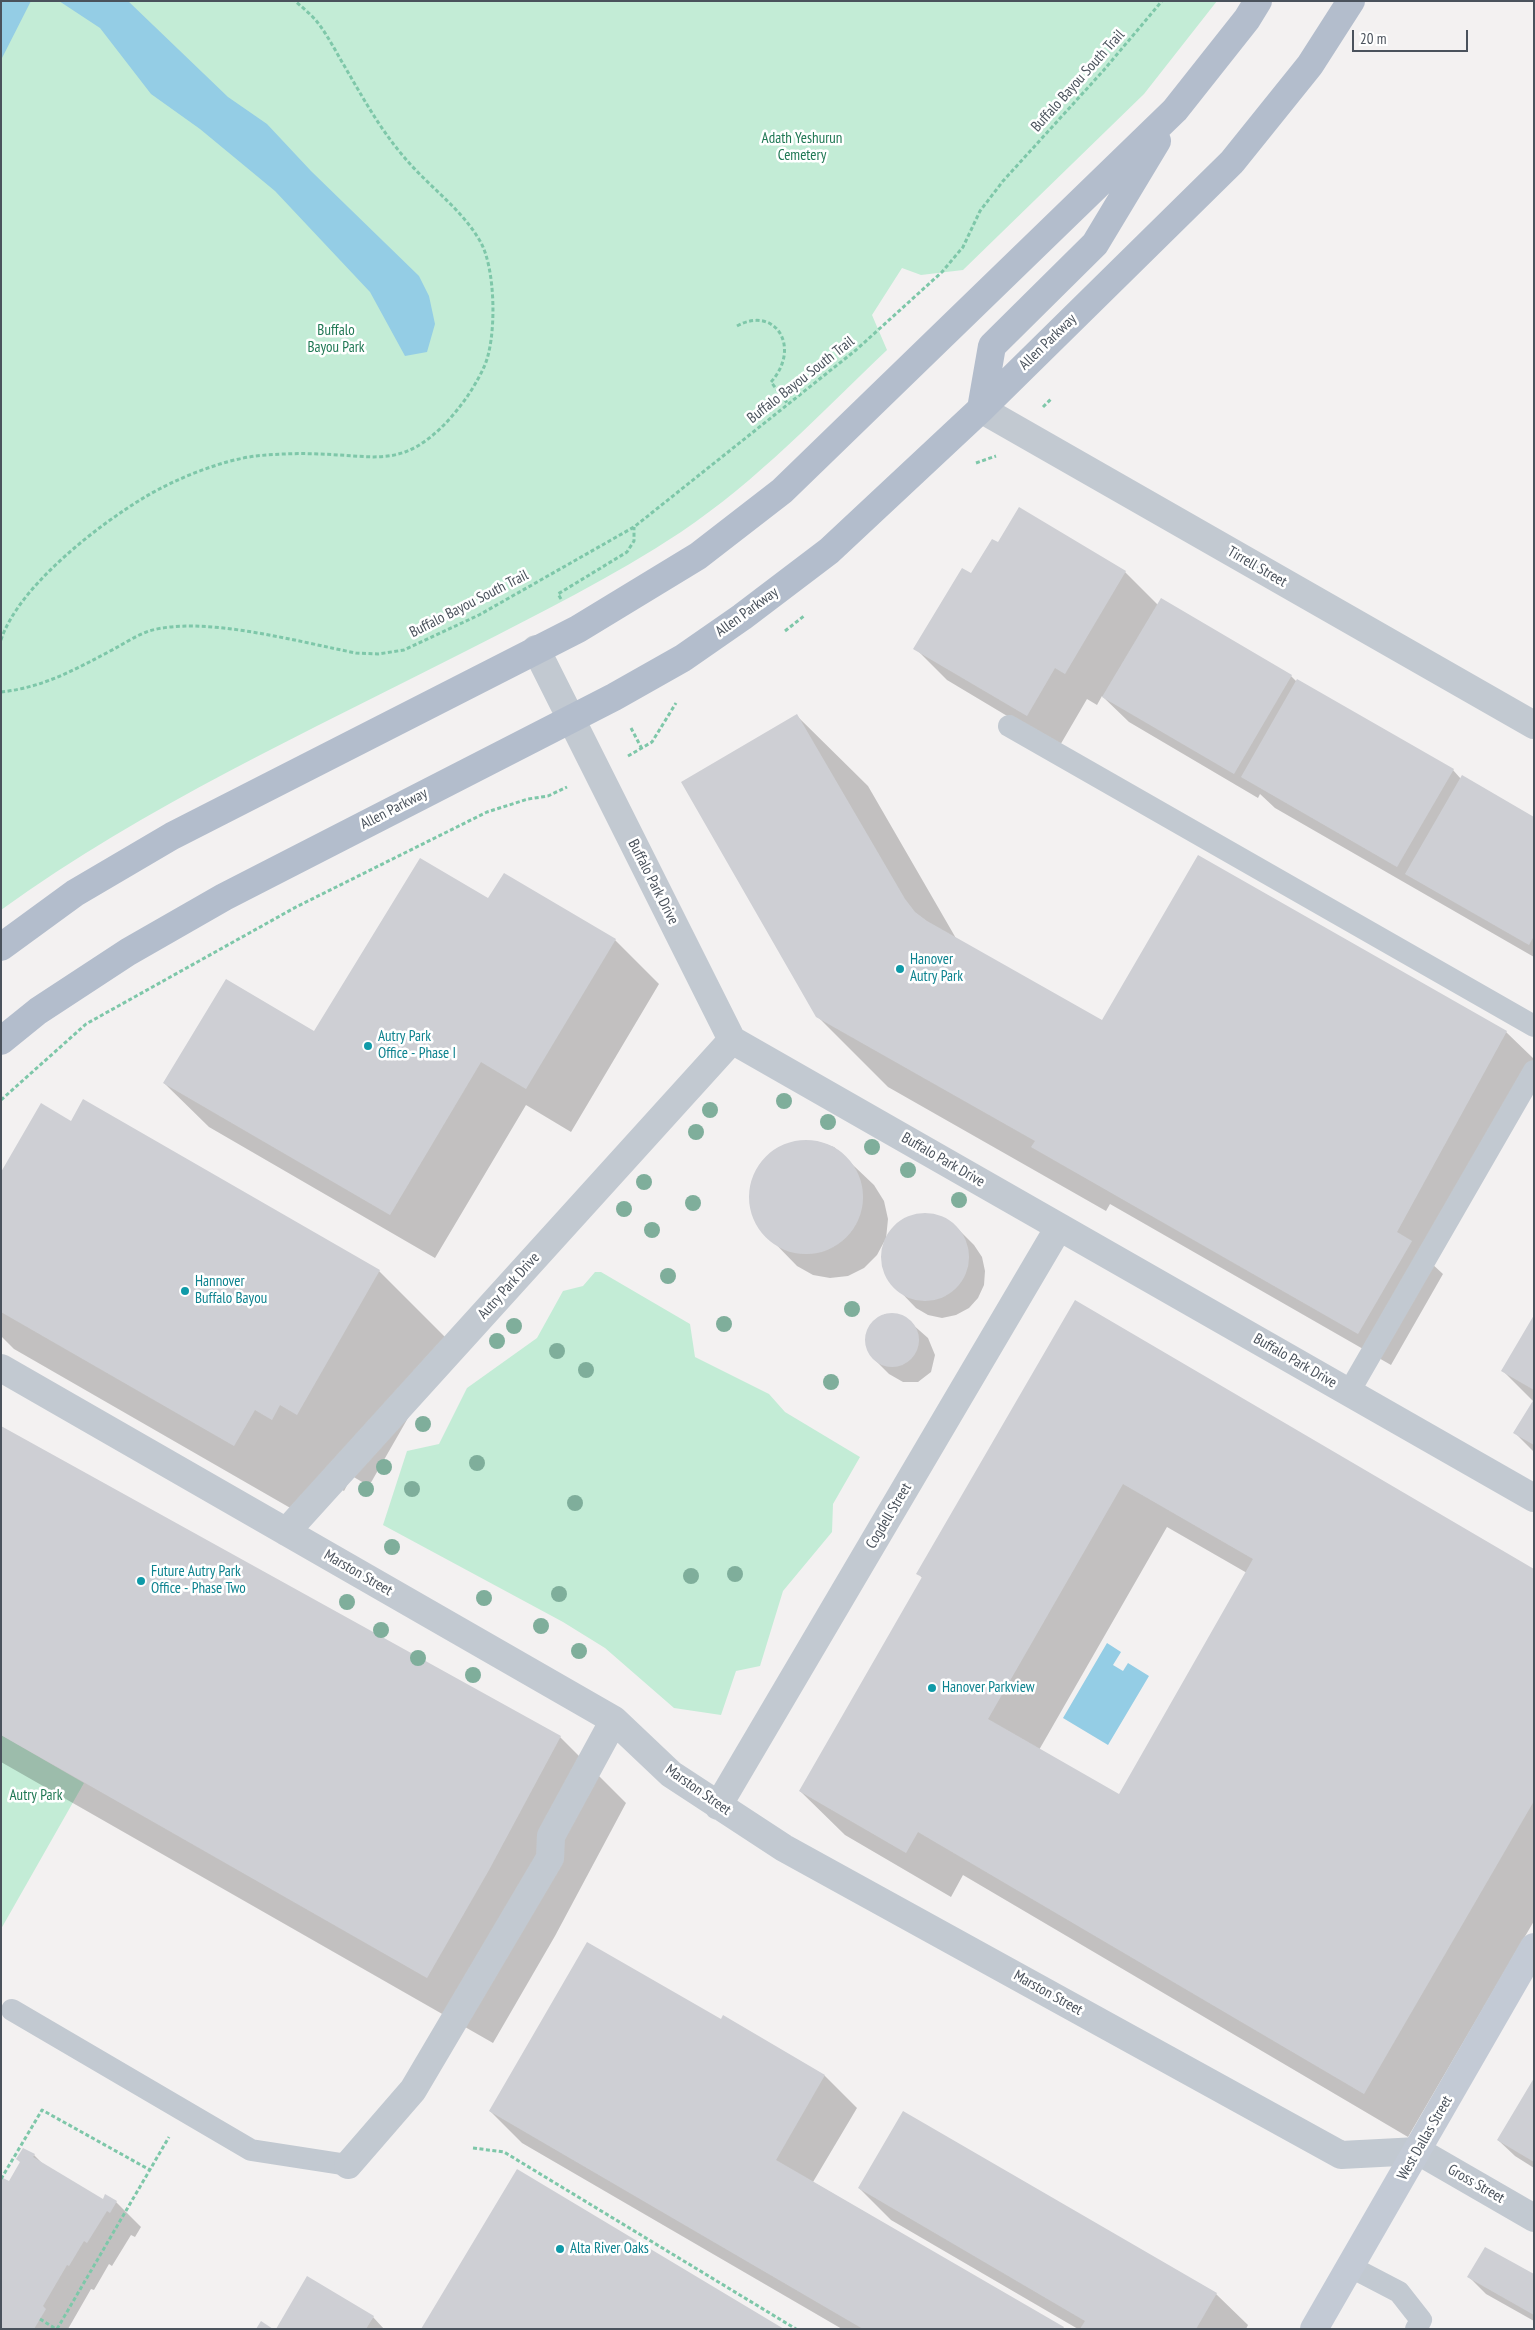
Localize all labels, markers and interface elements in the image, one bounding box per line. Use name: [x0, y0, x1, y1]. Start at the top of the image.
scale bar: [1355, 20, 1471, 52]
street label: Buffalo Bayou South Trail: [1028, 26, 1128, 136]
text: 20 m: [1360, 29, 1386, 48]
park label: Adath Yeshurun Cemetery: [762, 130, 842, 165]
street label: Allen Parkway: [1016, 310, 1080, 374]
park label: Buffalo Bayou Park: [307, 322, 365, 357]
street label: Buffalo Bayou South Trail: [744, 333, 858, 427]
street label: Tirrell Street: [1224, 543, 1290, 591]
street label: Buffalo Bayou South Trail: [407, 566, 531, 642]
street label: Allen Parkway: [712, 583, 782, 641]
street label: Allen Parkway: [357, 784, 431, 834]
street label: Buffalo Park Drive: [624, 836, 682, 928]
place label: Hanover Autry Park: [910, 951, 963, 986]
marker: Hanover Autry Park: [894, 963, 906, 975]
place label: Autry Park Office - Phase I: [378, 1028, 456, 1063]
marker: Autry Park Office - Phase I: [362, 1040, 374, 1052]
street label: Buffalo Park Drive: [898, 1129, 988, 1191]
street label: Autry Park Drive: [474, 1249, 544, 1323]
place label: Hannover Buffalo Bayou: [195, 1273, 267, 1308]
marker: Hannover Buffalo Bayou: [179, 1285, 191, 1297]
street label: Buffalo Park Drive: [1250, 1330, 1340, 1392]
street label: Cogdell Street: [862, 1480, 916, 1552]
street label: Marston Street: [321, 1546, 395, 1600]
place label: Future Autry Park Office - Phase Two: [151, 1563, 246, 1598]
marker: Future Autry Park Office - Phase Two: [135, 1575, 147, 1587]
place label: Hanover Parkview: [942, 1679, 1035, 1697]
marker: Hanover Parkview: [926, 1682, 938, 1694]
street label: Marston Street: [662, 1761, 734, 1819]
park label: Autry Park: [10, 1787, 62, 1805]
street label: Marston Street: [1010, 1967, 1086, 2019]
street label: West Dallas Street: [1394, 2093, 1456, 2183]
street label: Gross Street: [1445, 2161, 1507, 2207]
place label: Alta River Oaks: [570, 2240, 649, 2258]
marker: Alta River Oaks: [554, 2243, 566, 2255]

